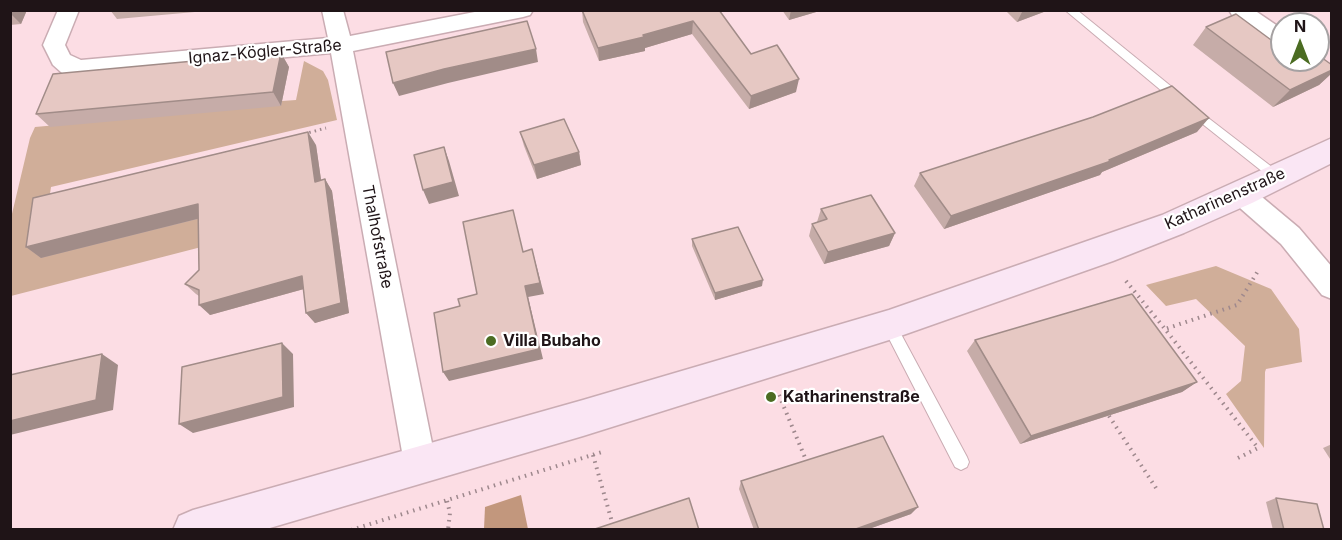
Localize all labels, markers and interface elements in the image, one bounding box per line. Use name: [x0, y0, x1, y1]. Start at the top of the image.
north arrow: [1270, 12, 1330, 72]
text: N: [1294, 16, 1306, 36]
street label: Ignaz-Kögler-Straße: [187, 36, 343, 68]
street label: Katharinenstraße: [1162, 164, 1288, 234]
street label: Thalhofstraße: [358, 184, 396, 290]
place label: Villa Bubaho: [503, 331, 601, 351]
marker: Villa Bubaho: [484, 334, 498, 348]
place label: Katharinenstraße: [783, 387, 920, 407]
marker: Katharinenstraße: [764, 390, 778, 404]

